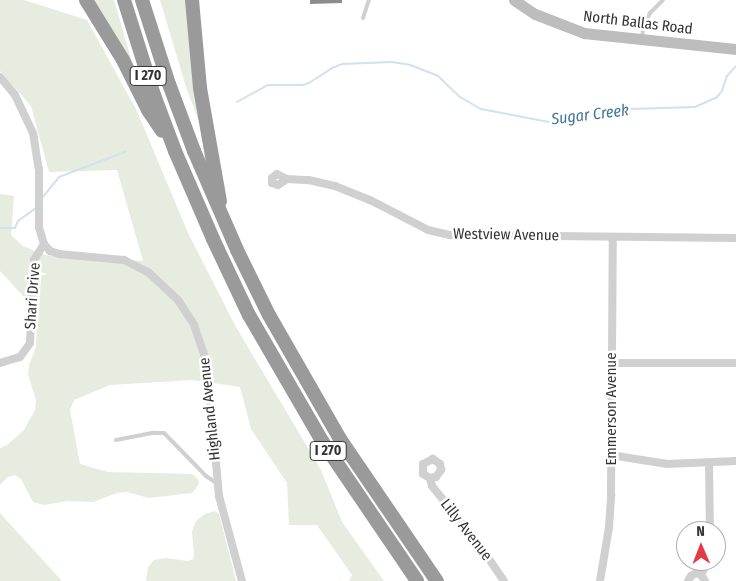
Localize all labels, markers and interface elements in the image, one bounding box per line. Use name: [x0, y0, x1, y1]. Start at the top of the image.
street label: North Ballas Road: [582, 7, 694, 39]
road number: I 270: [129, 64, 167, 88]
water label: Sugar Creek: [550, 101, 630, 129]
street label: Westview Avenue: [453, 225, 559, 245]
street label: Shari Drive: [22, 262, 44, 330]
street label: Emmerson Avenue: [603, 352, 621, 466]
street label: Highland Avenue: [196, 357, 224, 461]
road number: I 270: [309, 440, 347, 462]
street label: Lilly Avenue: [436, 496, 496, 564]
north arrow: [676, 521, 726, 571]
text: N: [696, 523, 705, 540]

